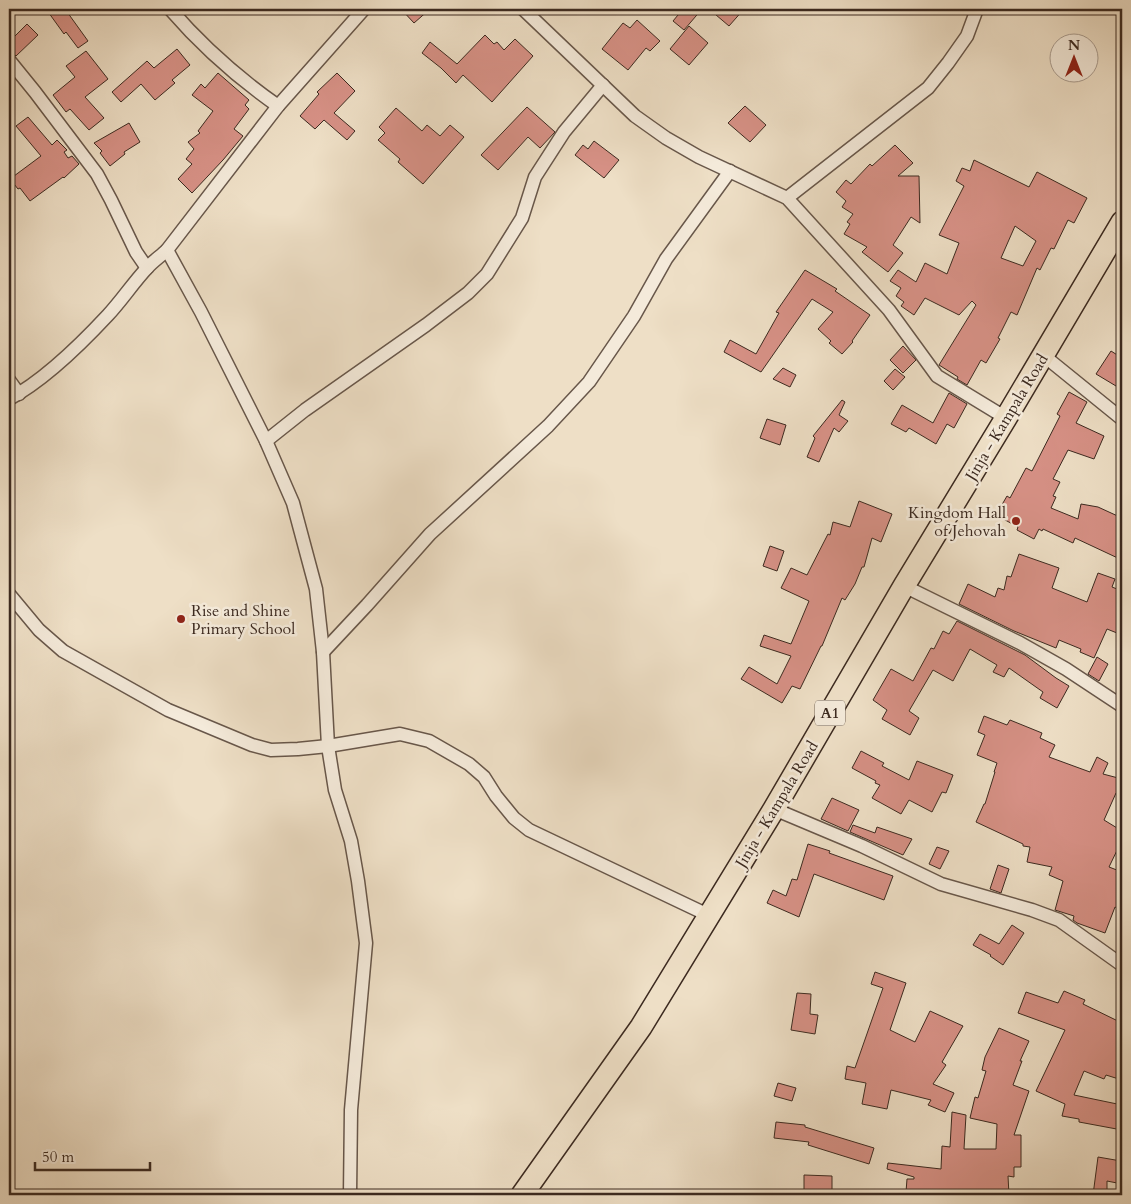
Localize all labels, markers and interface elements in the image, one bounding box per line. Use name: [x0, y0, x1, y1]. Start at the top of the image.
north arrow: [1048, 32, 1098, 82]
text: N: [1068, 36, 1080, 55]
street label: Jinja - Kampala Road: [959, 350, 1054, 487]
place label: Kingdom Hall of Jehovah: [908, 502, 1006, 542]
marker: Kingdom Hall of Jehovah: [1010, 515, 1022, 527]
place label: Rise and Shine Primary School: [191, 600, 295, 640]
marker: Rise and Shine Primary School: [175, 613, 187, 625]
road number: A1: [815, 700, 845, 726]
street label: Jinja - Kampala Road: [729, 737, 824, 874]
scale bar: [35, 1139, 150, 1171]
text: 50 m: [42, 1147, 74, 1167]

